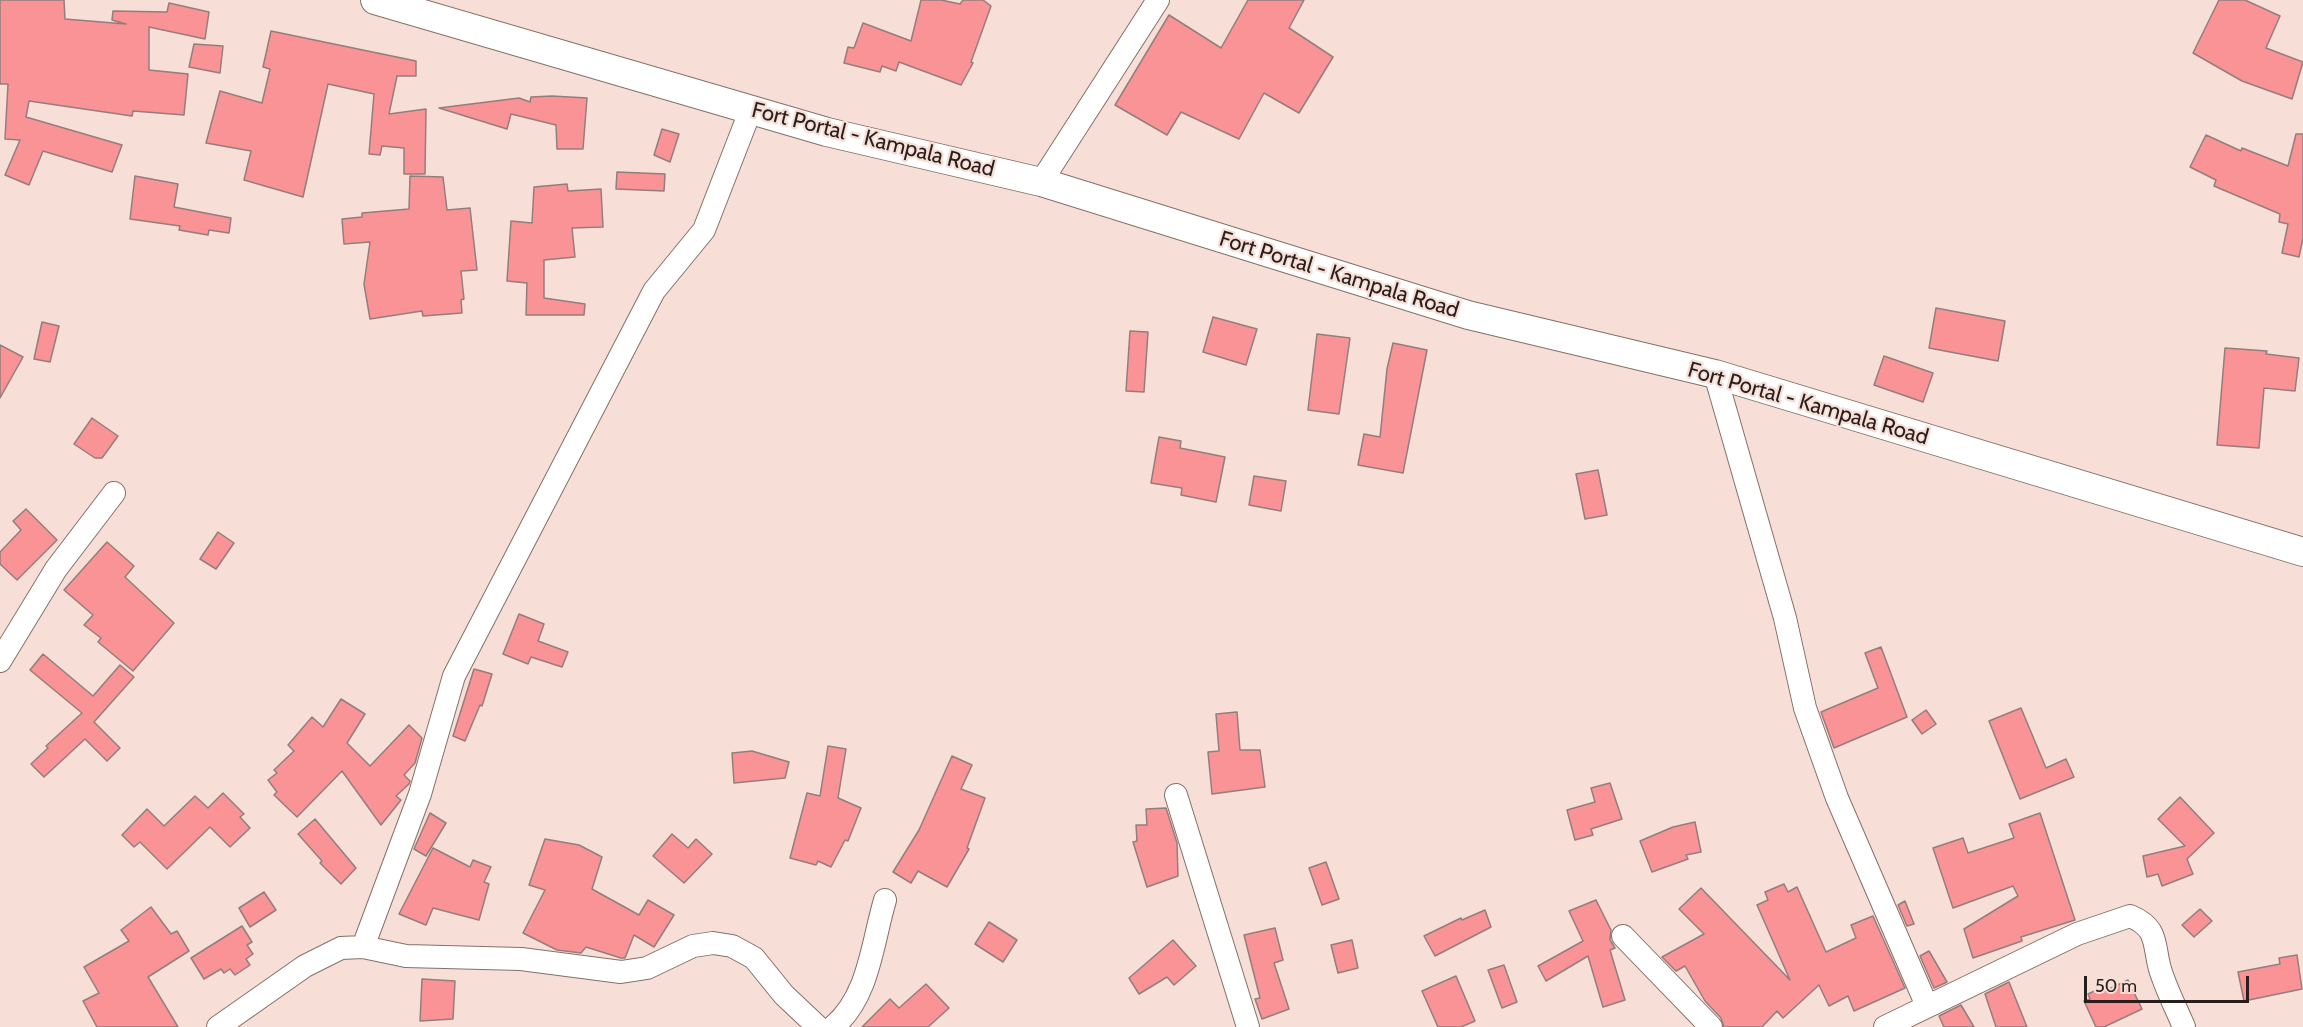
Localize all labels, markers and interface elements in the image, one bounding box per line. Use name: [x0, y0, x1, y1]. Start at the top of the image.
street label: Fort Portal - Kampala Road: [749, 97, 997, 183]
street label: Fort Portal - Kampala Road: [1216, 226, 1462, 324]
street label: Fort Portal - Kampala Road: [1685, 357, 1931, 451]
scale bar: [2087, 964, 2252, 1002]
text: 50 m: [2095, 975, 2137, 997]

